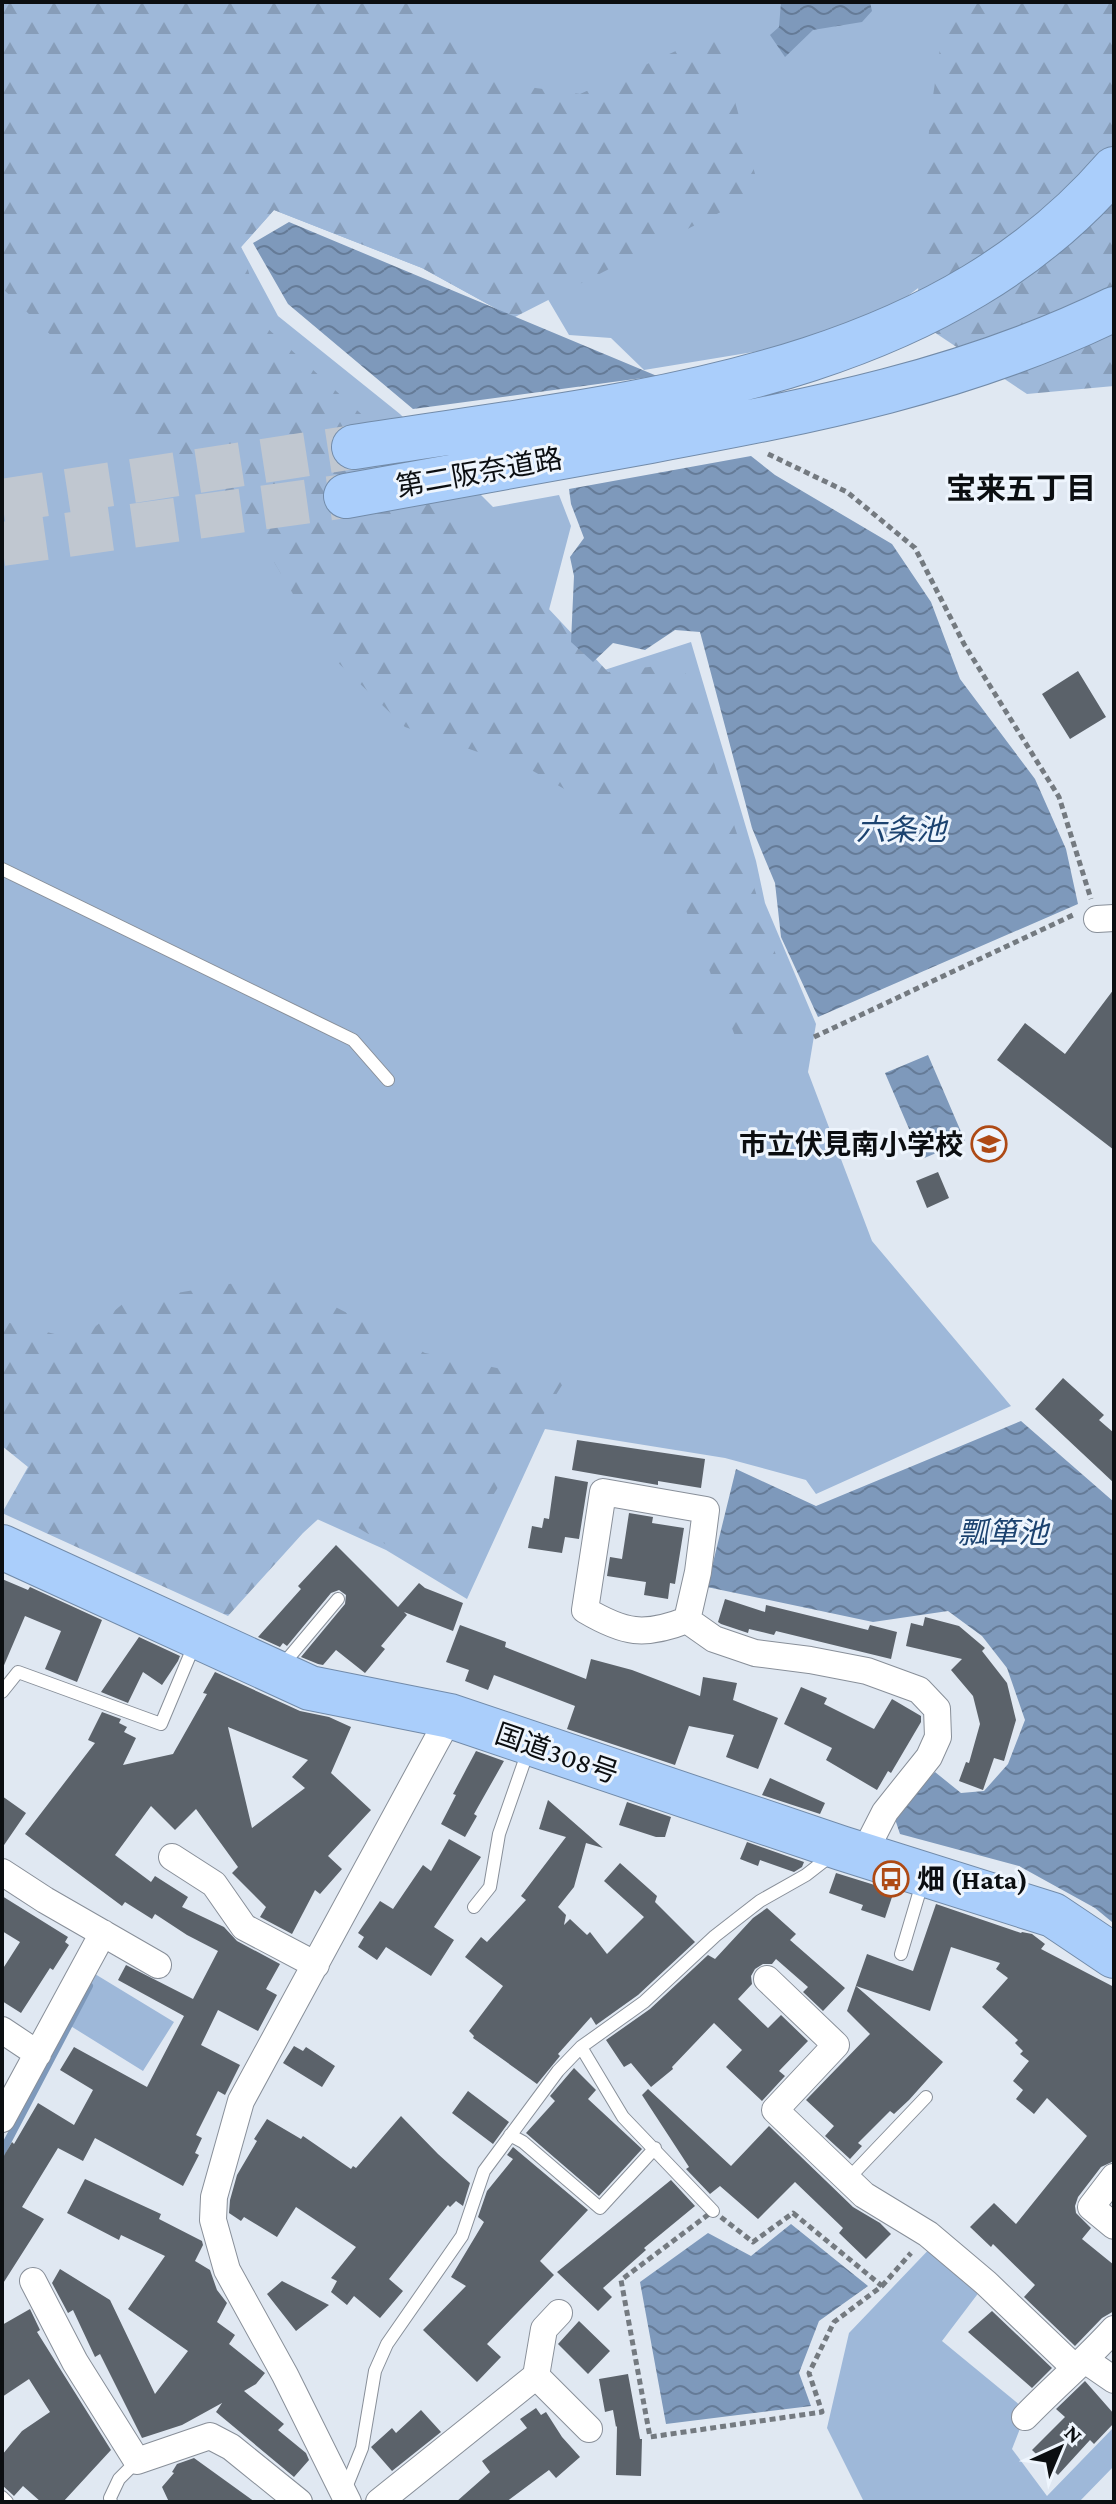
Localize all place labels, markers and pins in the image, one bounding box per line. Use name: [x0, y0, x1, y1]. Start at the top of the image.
school or university icon: 市立伏見南小学校: [970, 1125, 1008, 1163]
place label: 市立伏見南小学校: [739, 1129, 963, 1160]
bus stop icon: 畑 (Hata): [872, 1860, 910, 1898]
place label: 畑 (Hata): [917, 1864, 1028, 1896]

